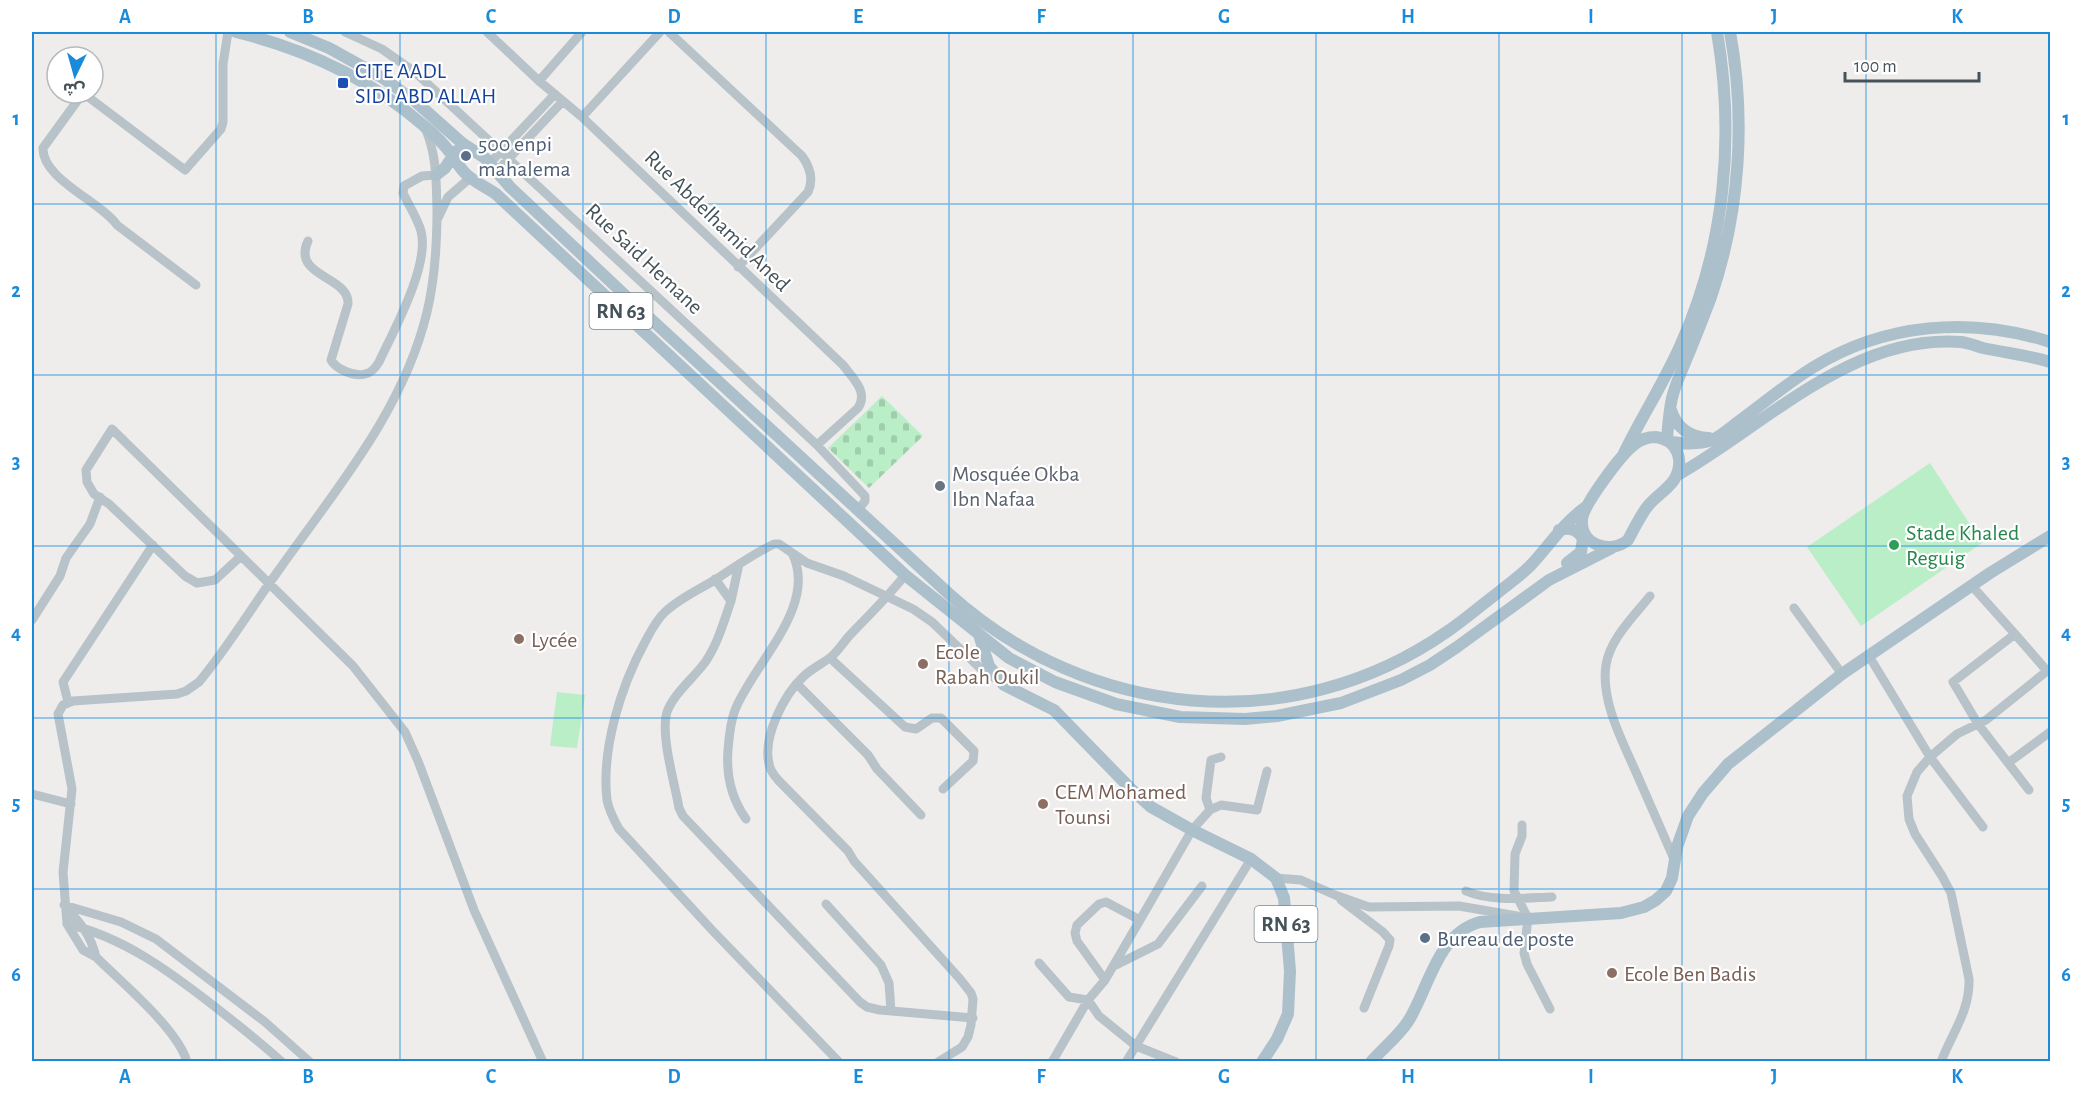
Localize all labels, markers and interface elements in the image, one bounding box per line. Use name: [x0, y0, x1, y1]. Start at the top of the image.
text: A: [119, 7, 131, 27]
text: B: [302, 7, 314, 27]
text: C: [486, 7, 497, 27]
text: D: [667, 7, 681, 27]
text: E: [853, 7, 863, 27]
text: F: [1036, 7, 1046, 27]
text: G: [1218, 7, 1230, 27]
text: H: [1401, 7, 1415, 27]
text: I: [1588, 7, 1594, 27]
text: J: [1771, 7, 1777, 27]
text: K: [1951, 7, 1963, 27]
north arrow: [45, 45, 105, 105]
scale bar: [1845, 45, 1978, 83]
text: 100 m: [1854, 58, 1897, 76]
place label: CITE AADL SIDI ABD ALLAH: [355, 60, 496, 107]
marker: CITE AADL SIDI ABD ALLAH: [336, 76, 350, 90]
text: ش: [62, 79, 85, 98]
text: 1: [12, 109, 20, 129]
text: 1: [2062, 109, 2070, 129]
place label: 500 enpi mahalema: [478, 133, 571, 180]
street label: Rue Abdelhamid Aned: [640, 146, 794, 295]
marker: 500 enpi mahalema: [459, 149, 473, 163]
street label: Rue Said Hemane: [582, 199, 707, 318]
text: 2: [11, 281, 21, 301]
text: 2: [2061, 281, 2071, 301]
road number: RN 63: [590, 293, 652, 329]
text: 3: [12, 452, 20, 472]
text: 3: [2062, 452, 2070, 472]
place label: Mosquée Okba Ibn Nafaa: [952, 463, 1080, 510]
marker: Mosquée Okba Ibn Nafaa: [933, 479, 947, 493]
place label: Stade Khaled Reguig: [1906, 522, 2019, 569]
marker: Stade Khaled Reguig: [1887, 538, 1901, 552]
text: 4: [11, 623, 21, 643]
text: 4: [2061, 623, 2071, 643]
place label: Lycée: [531, 629, 577, 651]
marker: Lycée: [512, 632, 526, 646]
place label: Ecole Rabah Oukil: [935, 641, 1039, 688]
marker: Ecole Rabah Oukil: [916, 657, 930, 671]
place label: CEM Mohamed Tounsi: [1055, 781, 1186, 828]
text: 5: [12, 794, 20, 814]
text: 5: [2062, 794, 2070, 814]
marker: CEM Mohamed Tounsi: [1036, 797, 1050, 811]
road number: RN 63: [1254, 906, 1318, 942]
place label: Bureau de poste: [1437, 928, 1574, 950]
marker: Bureau de poste: [1418, 931, 1432, 945]
place label: Ecole Ben Badis: [1624, 963, 1756, 985]
text: 6: [11, 965, 21, 985]
text: 6: [2061, 965, 2071, 985]
marker: Ecole Ben Badis: [1605, 966, 1619, 980]
text: A: [119, 1067, 131, 1087]
text: B: [302, 1067, 314, 1087]
text: C: [486, 1067, 497, 1087]
text: D: [667, 1067, 681, 1087]
text: E: [853, 1067, 863, 1087]
text: F: [1036, 1067, 1046, 1087]
text: G: [1218, 1067, 1230, 1087]
text: H: [1401, 1067, 1415, 1087]
text: I: [1588, 1067, 1594, 1087]
text: J: [1771, 1067, 1777, 1087]
text: K: [1951, 1067, 1963, 1087]

